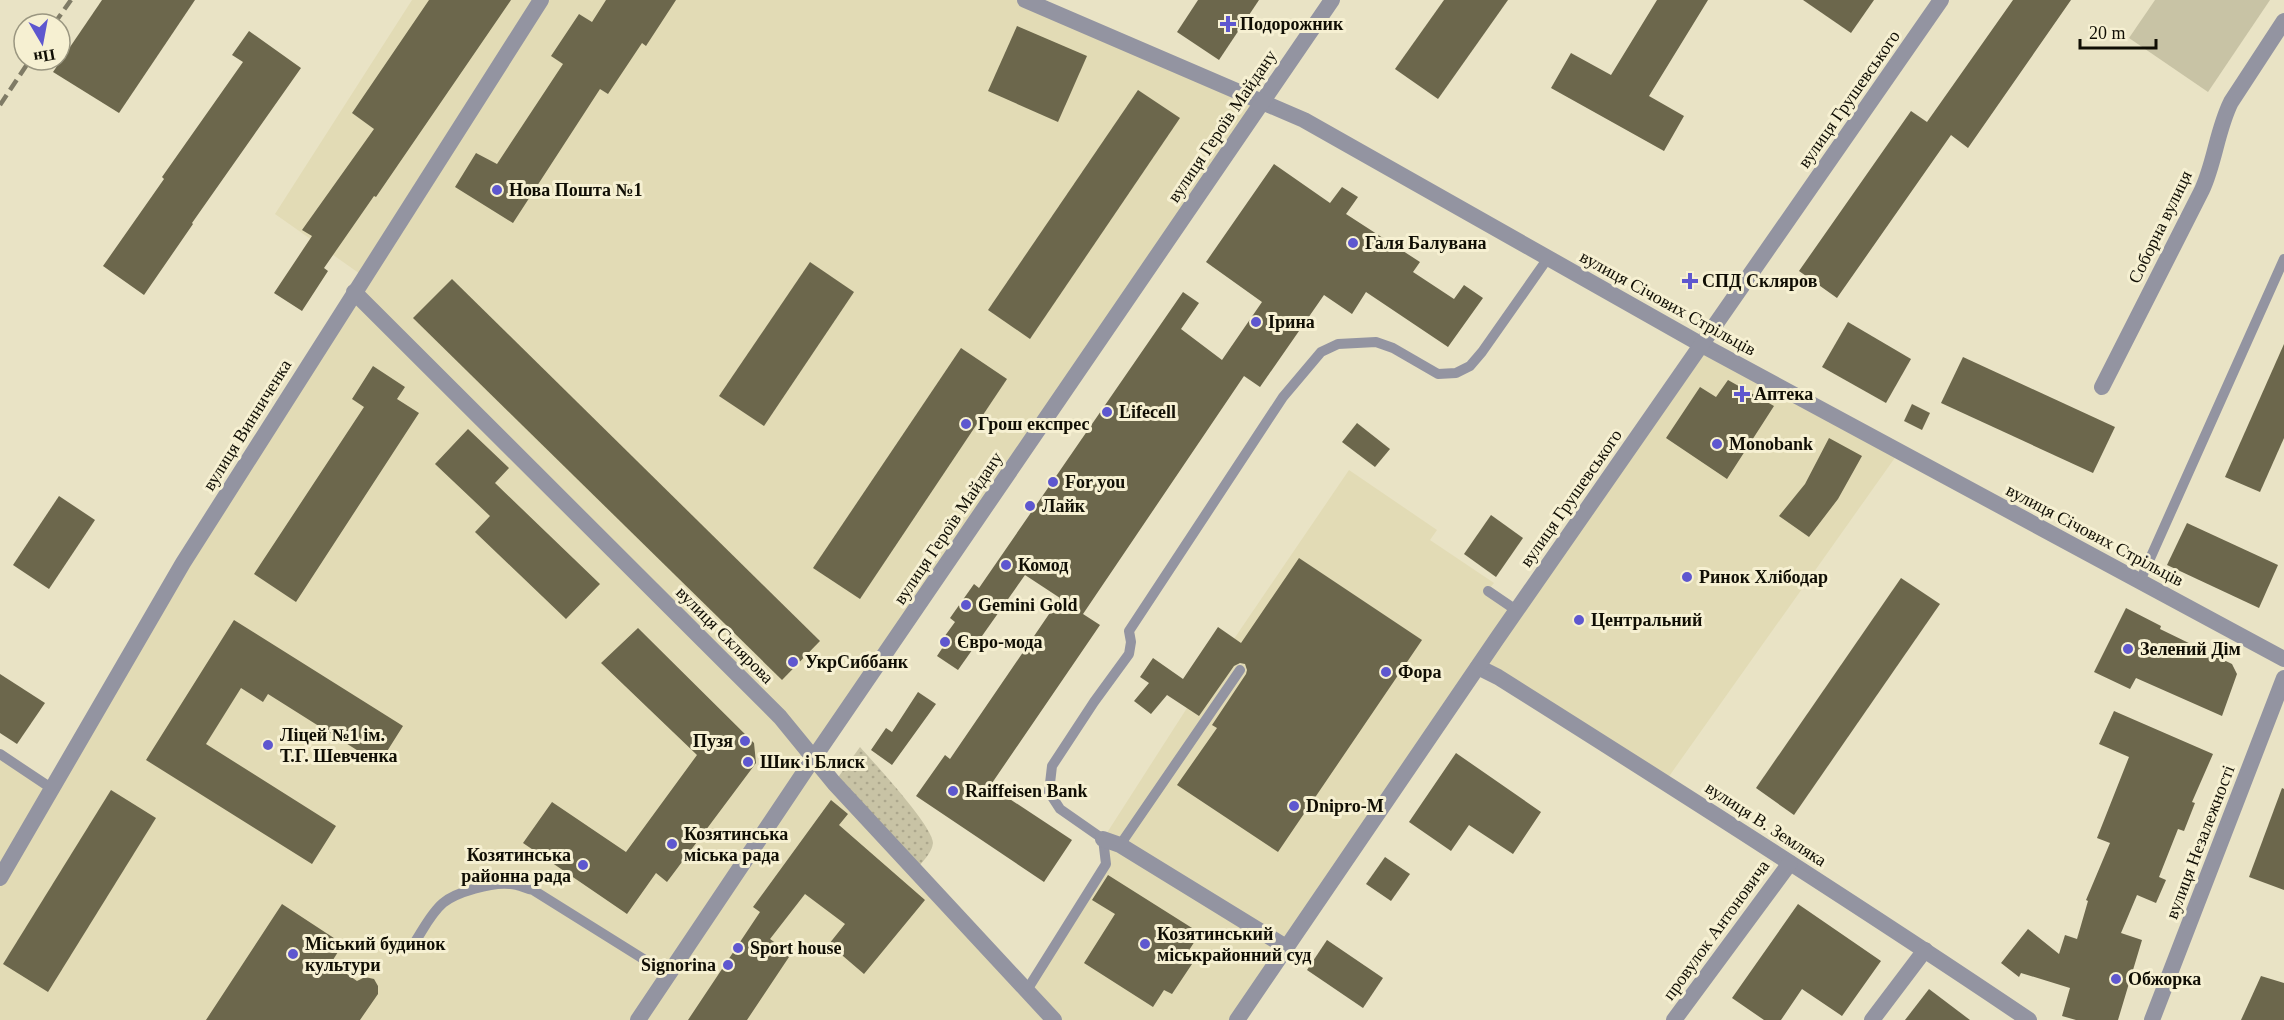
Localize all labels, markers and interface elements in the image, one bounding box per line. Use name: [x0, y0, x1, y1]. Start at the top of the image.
north arrow: [12, 12, 72, 72]
scale bar: [2080, 12, 2156, 50]
place label: Подорожник: [1240, 14, 1344, 34]
marker: Подорожник: [1221, 17, 1235, 31]
text: 20 m: [2089, 23, 2126, 43]
street label: вулиця Грушевського: [1794, 26, 1904, 172]
text: Пн: [32, 46, 57, 67]
street label: вулиця Героїв Майдану: [1164, 46, 1280, 206]
street label: Соборна вулиця: [2124, 167, 2196, 287]
place label: Нова Пошта №1: [509, 180, 643, 200]
marker: Нова Пошта №1: [490, 183, 504, 197]
place label: Галя Балувана: [1365, 233, 1487, 253]
marker: Галя Балувана: [1346, 236, 1360, 250]
street label: вулиця Січових Стрільців: [1577, 246, 1759, 360]
place label: СПД Скляров: [1702, 271, 1818, 291]
marker: СПД Скляров: [1683, 274, 1697, 288]
place label: Ірина: [1268, 312, 1315, 332]
marker: Ірина: [1249, 315, 1263, 329]
street label: вулиця Винниченка: [199, 356, 295, 494]
place label: Аптека: [1754, 384, 1813, 404]
marker: Аптека: [1735, 387, 1749, 401]
place label: Lifecell: [1119, 402, 1176, 422]
marker: Lifecell: [1100, 405, 1114, 419]
place label: Грош експрес: [978, 414, 1090, 434]
marker: Грош експрес: [959, 417, 973, 431]
street label: вулиця Грушевського: [1516, 425, 1626, 571]
place label: Monobank: [1729, 434, 1813, 454]
marker: Monobank: [1710, 437, 1724, 451]
street label: вулиця Героїв Майдану: [890, 448, 1006, 608]
place label: For you: [1065, 472, 1125, 492]
marker: For you: [1046, 475, 1060, 489]
street label: вулиця Січових Стрільців: [2003, 480, 2187, 590]
place label: Лайк: [1042, 496, 1086, 516]
marker: Лайк: [1023, 499, 1037, 513]
place label: Комод: [1018, 555, 1068, 575]
marker: Комод: [999, 558, 1013, 572]
place label: Ринок Хлібодар: [1699, 567, 1828, 587]
marker: Ринок Хлібодар: [1680, 570, 1694, 584]
street label: вулиця Склярова: [672, 582, 778, 688]
place label: Gemini Gold: [978, 595, 1078, 615]
marker: Gemini Gold: [959, 598, 973, 612]
place label: Центральний: [1591, 610, 1702, 630]
marker: Центральний: [1572, 613, 1586, 627]
place label: Євро-мода: [957, 632, 1043, 652]
marker: Євро-мода: [938, 635, 952, 649]
place label: Зелений Дім: [2140, 639, 2241, 659]
marker: Зелений Дім: [2121, 642, 2135, 656]
place label: УкрСиббанк: [805, 652, 909, 672]
marker: УкрСиббанк: [786, 655, 800, 669]
place label: Фора: [1398, 662, 1441, 682]
marker: Фора: [1379, 665, 1393, 679]
place label: Ліцей №1 ім. Т.Г. Шевченка: [280, 725, 398, 766]
place label: Пузя: [693, 731, 733, 751]
marker: Пузя: [738, 734, 752, 748]
marker: Ліцей №1 ім. Т.Г. Шевченка: [261, 738, 275, 752]
place label: Шик і Блиск: [760, 752, 866, 772]
marker: Шик і Блиск: [741, 755, 755, 769]
street label: вулиця Незалежності: [2161, 762, 2239, 922]
street label: вулиця В. Земляка: [1702, 777, 1830, 871]
place label: Raiffeisen Bank: [965, 781, 1088, 801]
marker: Raiffeisen Bank: [946, 784, 960, 798]
place label: Dnipro-M: [1306, 796, 1384, 816]
marker: Dnipro-M: [1287, 799, 1301, 813]
place label: Козятинська міська рада: [684, 824, 788, 865]
marker: Козятинська міська рада: [665, 837, 679, 851]
place label: Козятинська районна рада: [461, 845, 571, 886]
street label: провулок Антоновича: [1659, 856, 1773, 1004]
marker: Козятинська районна рада: [576, 858, 590, 872]
place label: Козятинський міськрайонний суд: [1157, 924, 1311, 965]
place label: Міський будинок культури: [305, 934, 446, 975]
marker: Козятинський міськрайонний суд: [1138, 937, 1152, 951]
place label: Sport house: [750, 938, 842, 958]
marker: Sport house: [731, 941, 745, 955]
marker: Міський будинок культури: [286, 947, 300, 961]
place label: Signorina: [641, 955, 716, 975]
marker: Signorina: [721, 958, 735, 972]
place label: Обжорка: [2128, 969, 2201, 989]
marker: Обжорка: [2109, 972, 2123, 986]

